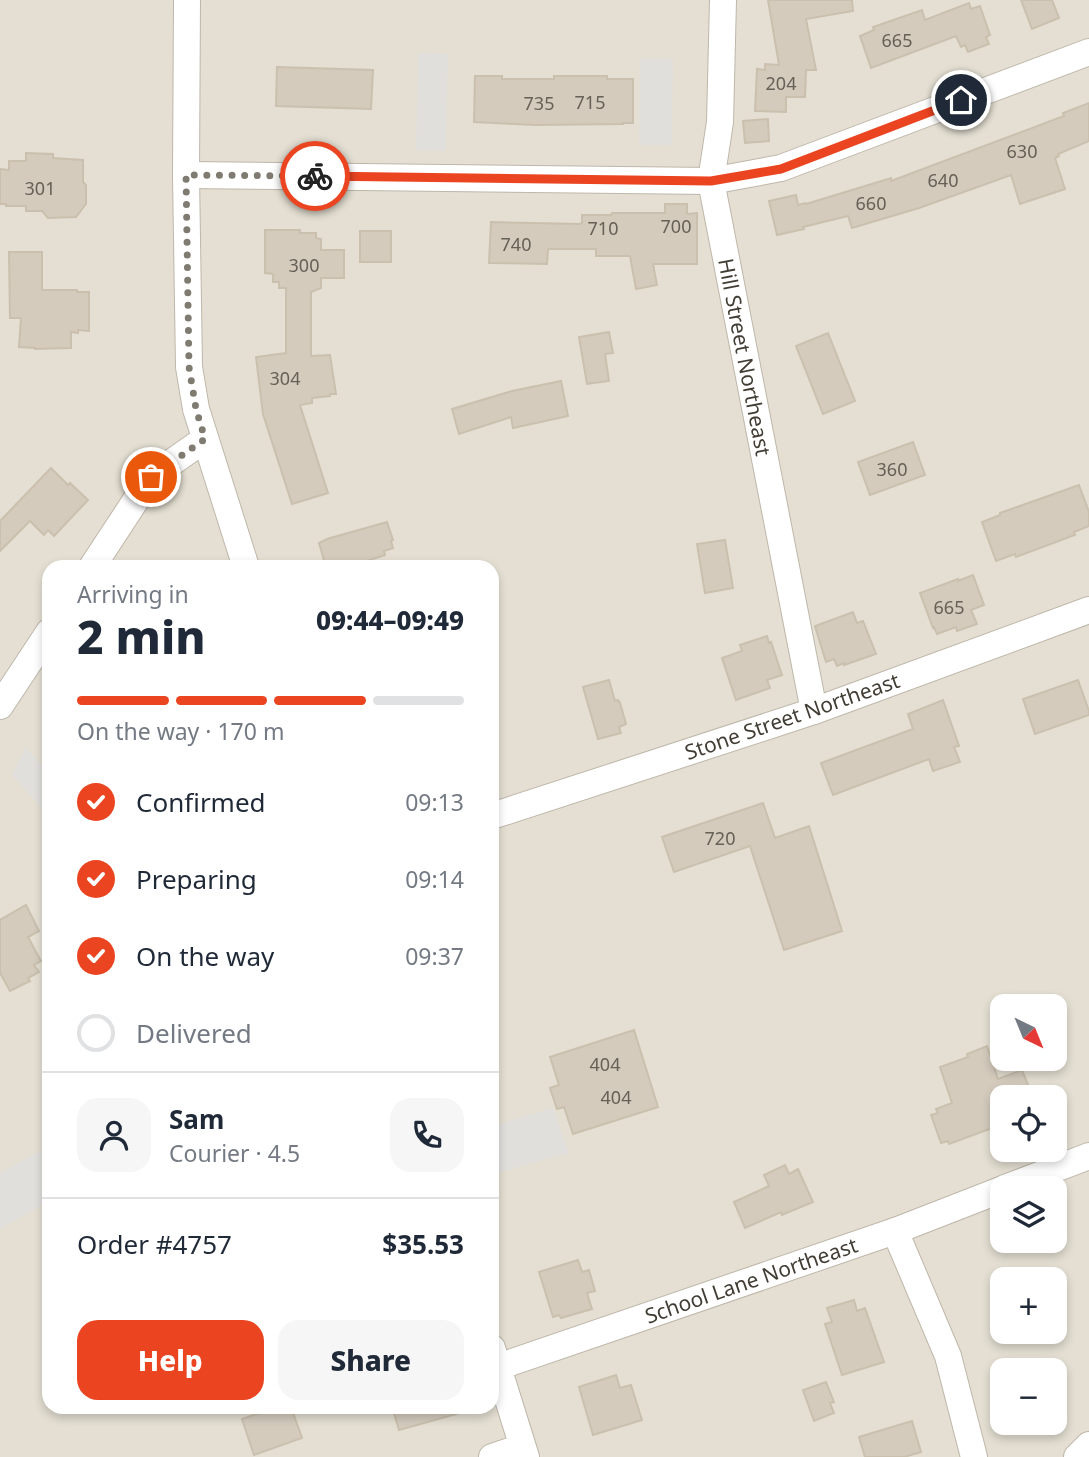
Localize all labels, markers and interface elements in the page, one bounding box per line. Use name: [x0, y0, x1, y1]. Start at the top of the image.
house number: 665: [882, 28, 912, 52]
pin: [931, 70, 991, 130]
house number: 204: [766, 71, 796, 95]
icon: home: [942, 81, 980, 119]
house number: 715: [575, 90, 605, 114]
house number: 735: [524, 91, 554, 115]
house number: 630: [1007, 139, 1037, 163]
courier: [280, 141, 350, 211]
icon: bike: [296, 157, 334, 195]
house number: 640: [928, 168, 958, 192]
house number: 301: [25, 176, 55, 200]
house number: 660: [856, 191, 886, 215]
house number: 700: [661, 214, 691, 238]
house number: 710: [588, 216, 618, 240]
house number: 740: [501, 232, 531, 256]
house number: 300: [289, 253, 319, 277]
street label: Hill Street Northeast: [712, 256, 778, 459]
house number: 304: [270, 366, 300, 390]
pin: [121, 447, 181, 507]
house number: 360: [877, 457, 907, 481]
icon: bag: [132, 458, 170, 496]
text: Arriving in: [77, 578, 189, 610]
house number: 665: [934, 595, 964, 619]
text: 09:44–09:49: [316, 602, 464, 638]
text: 2 min: [77, 605, 206, 667]
street label: Stone Street Northeast: [681, 666, 903, 766]
text: On the way · 170 m: [77, 715, 284, 747]
icon: check: [77, 783, 115, 821]
text: Confirmed: [136, 784, 266, 820]
text: 09:13: [405, 786, 464, 818]
house number: 720: [705, 826, 735, 850]
icon: check: [77, 860, 115, 898]
text: Preparing: [136, 861, 257, 897]
text: 09:14: [405, 863, 464, 895]
icon: check: [77, 937, 115, 975]
text: On the way: [136, 938, 274, 974]
text: 09:37: [405, 940, 464, 972]
north arrow: [990, 994, 1068, 1071]
map controls: [990, 994, 1067, 1435]
text: Delivered: [136, 1015, 252, 1051]
house number: 404: [590, 1052, 620, 1076]
house number: 404: [601, 1085, 631, 1109]
button: locate: [990, 1085, 1067, 1162]
button: person: [77, 1098, 151, 1172]
button: phone: [390, 1098, 464, 1172]
text: Sam: [169, 1101, 224, 1137]
text: Courier · 4.5: [169, 1137, 300, 1169]
button: layers: [990, 1176, 1067, 1253]
text: Order #4757: [77, 1226, 232, 1262]
text: $35.53: [382, 1226, 464, 1262]
street label: School Lane Northeast: [641, 1230, 861, 1330]
button: +: [990, 1267, 1067, 1344]
button: Help: [77, 1320, 264, 1400]
button: Share: [278, 1320, 464, 1400]
button: −: [990, 1358, 1067, 1435]

